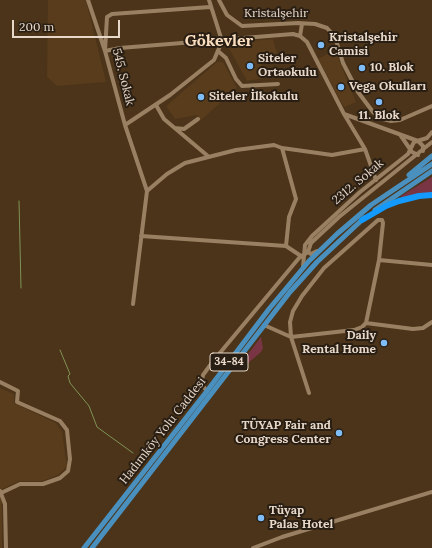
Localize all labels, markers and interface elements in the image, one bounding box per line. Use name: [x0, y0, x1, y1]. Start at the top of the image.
street label: Kristalşehir: [244, 7, 308, 21]
scale bar: [14, 12, 122, 38]
text: 200 m: [19, 19, 54, 34]
district label: Gökevler: [185, 31, 253, 51]
place label: Kristalşehir Camisi: [329, 31, 397, 59]
marker: Kristalşehir Camisi: [316, 40, 326, 50]
street label: 545. Sokak: [109, 47, 137, 107]
place label: Siteler Ortaokulu: [258, 52, 317, 80]
marker: Siteler Ortaokulu: [245, 61, 255, 71]
place label: 10. Blok: [370, 61, 414, 75]
marker: 10. Blok: [357, 63, 367, 73]
place label: Vega Okulları: [349, 80, 426, 94]
marker: Vega Okulları: [336, 82, 346, 92]
place label: Siteler İlkokulu: [209, 90, 298, 104]
marker: Siteler İlkokulu: [196, 92, 206, 102]
marker: 11. Blok: [374, 97, 384, 107]
place label: 11. Blok: [358, 109, 400, 123]
street label: 2312. Sokak: [329, 156, 387, 208]
place label: Daily Rental Home: [302, 329, 376, 357]
marker: Daily Rental Home: [379, 338, 389, 348]
road number: 34-84: [210, 353, 248, 371]
street label: Hadımköy Yolu Caddesi: [117, 375, 209, 487]
place label: TÜYAP Fair and Congress Center: [235, 419, 331, 447]
marker: TÜYAP Fair and Congress Center: [334, 428, 344, 438]
place label: Tüyap Palas Hotel: [269, 504, 333, 532]
marker: Tüyap Palas Hotel: [256, 513, 266, 523]

